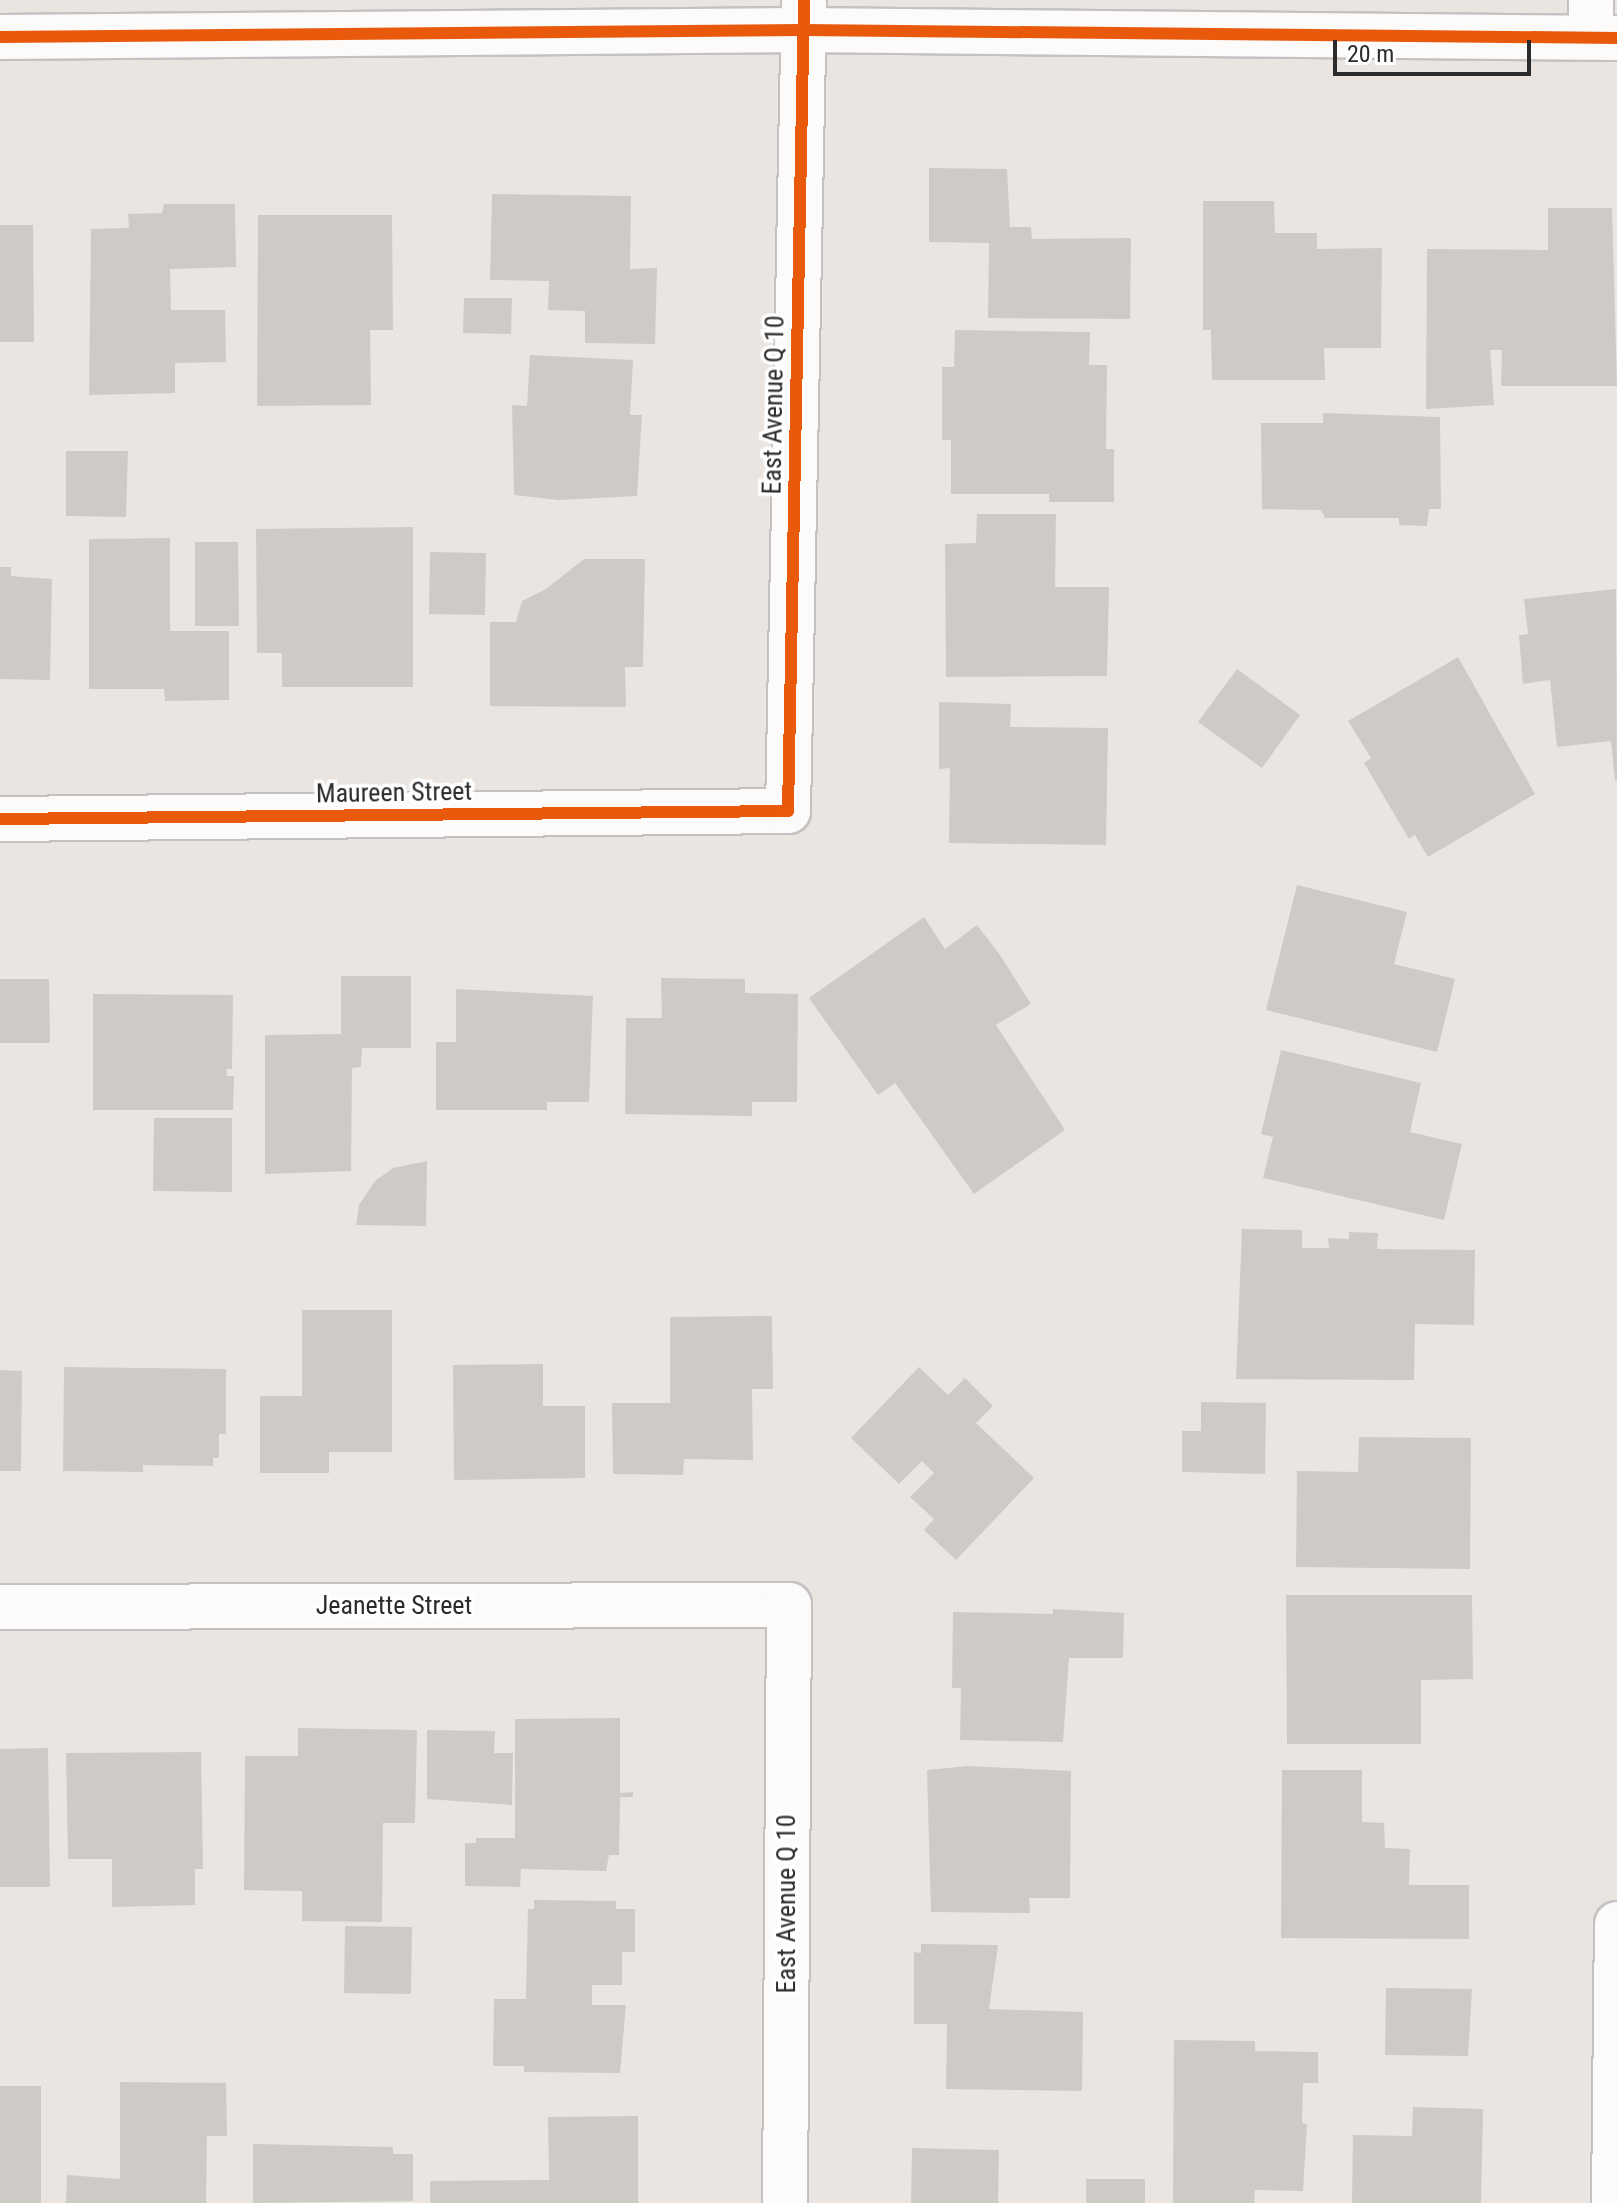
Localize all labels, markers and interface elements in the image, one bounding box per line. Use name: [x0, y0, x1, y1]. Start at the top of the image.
scale bar: [1337, 24, 1535, 74]
text: 20 m: [1347, 40, 1394, 68]
street label: East Avenue Q 10: [757, 315, 791, 495]
street label: Maureen Street: [316, 776, 472, 810]
street label: Jeanette Street: [316, 1590, 472, 1622]
street label: East Avenue Q 10: [771, 1815, 803, 1993]

